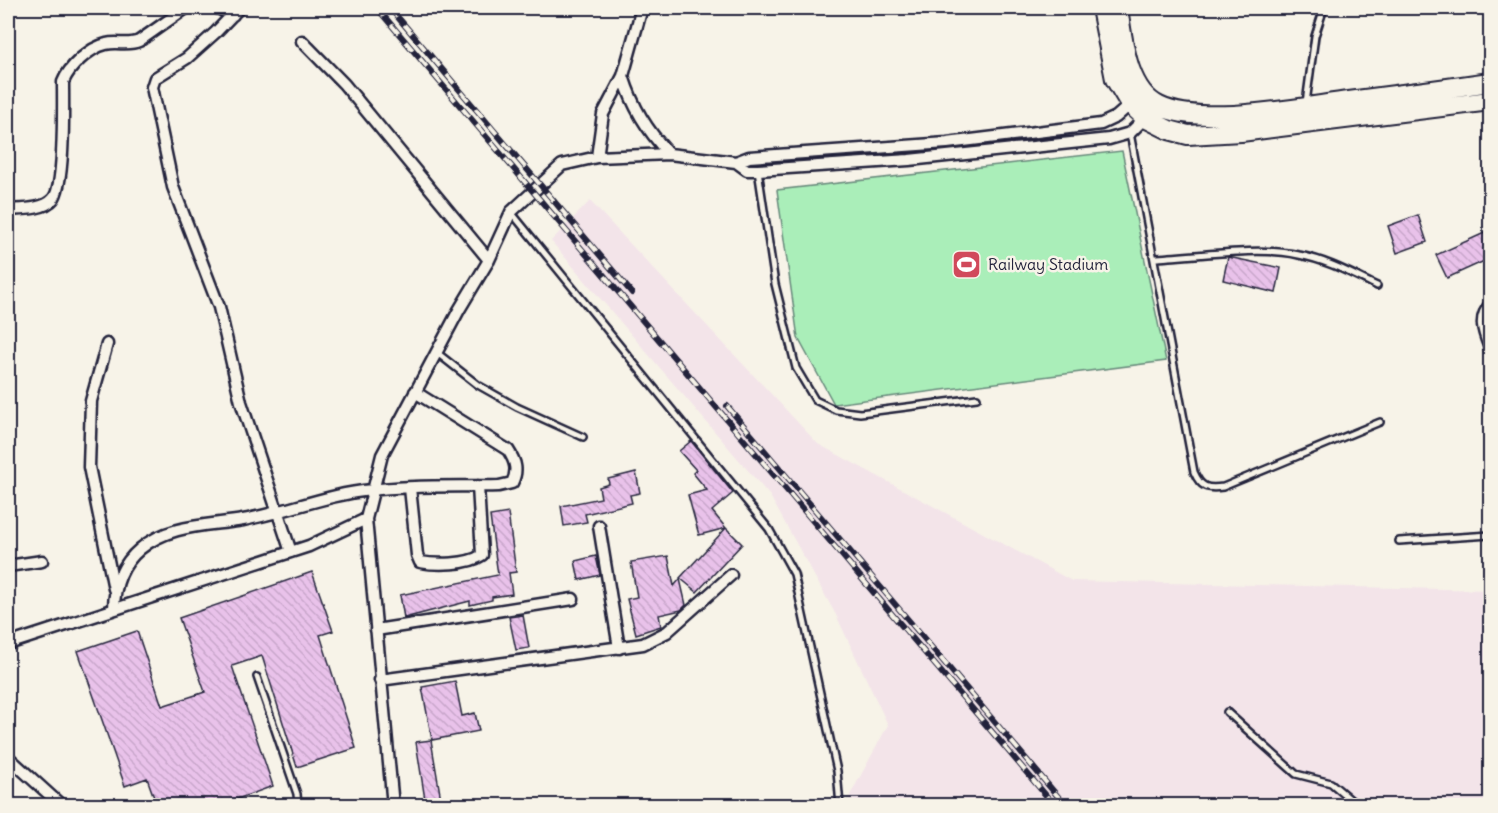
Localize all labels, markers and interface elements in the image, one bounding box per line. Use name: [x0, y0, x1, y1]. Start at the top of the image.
sports icon: Railway Stadium: [951, 248, 983, 280]
place label: Railway Stadium: [988, 254, 1108, 274]

